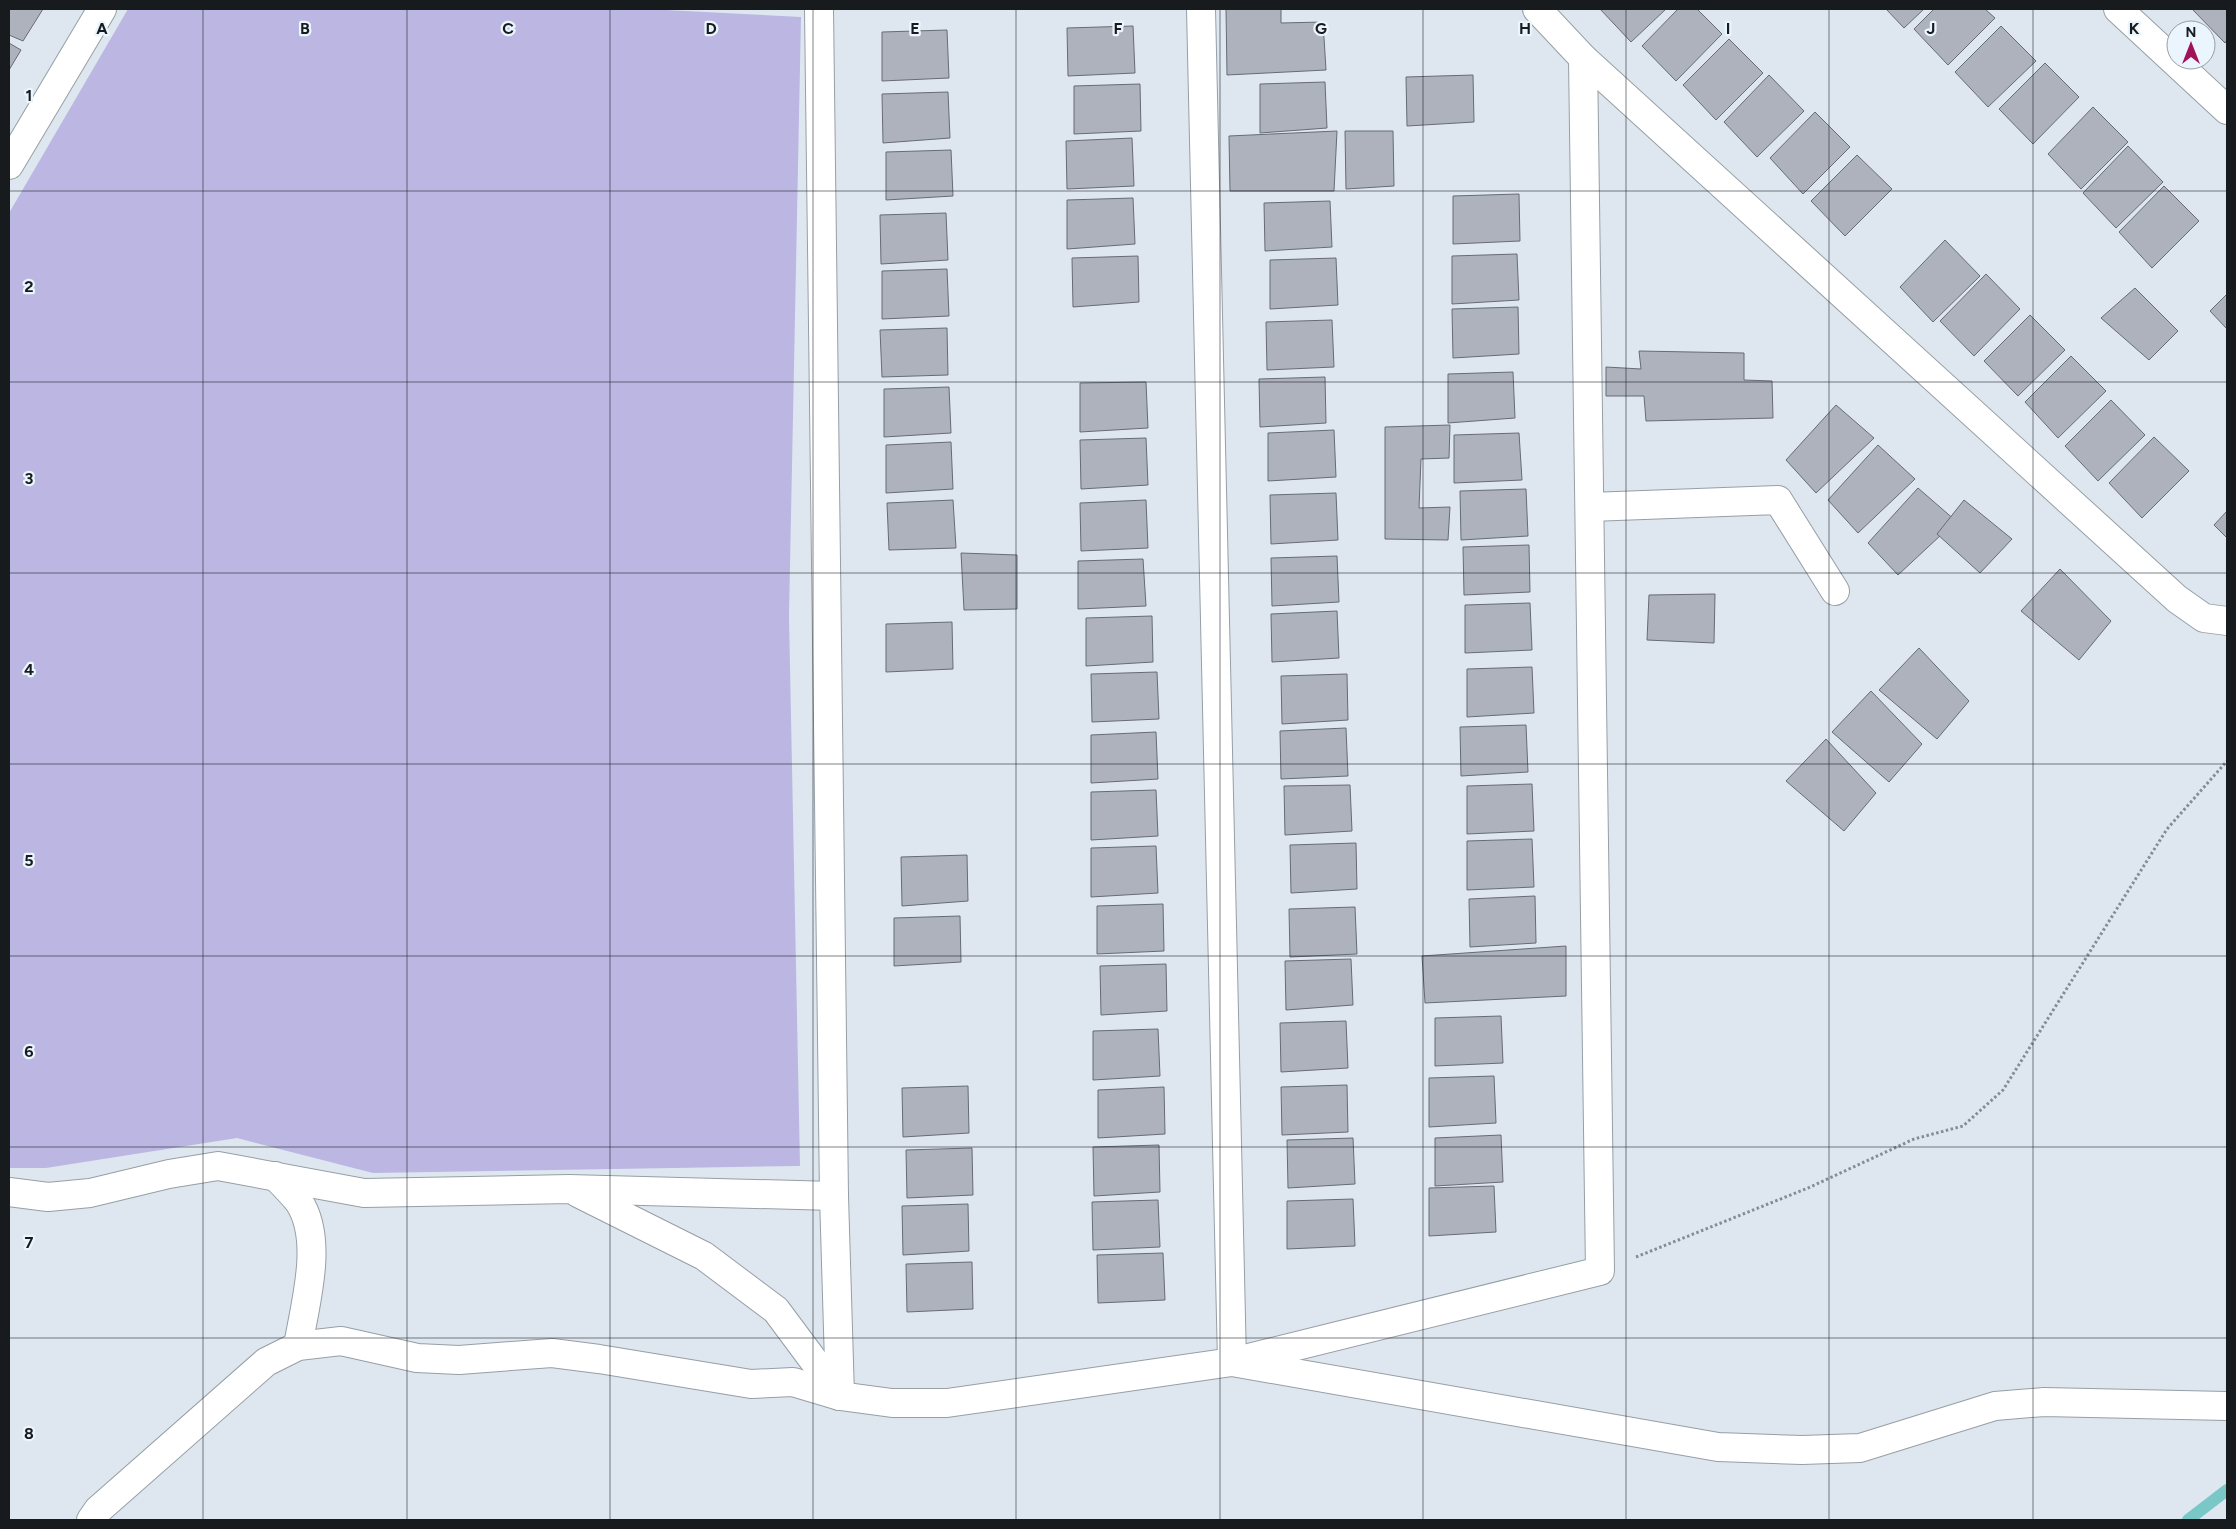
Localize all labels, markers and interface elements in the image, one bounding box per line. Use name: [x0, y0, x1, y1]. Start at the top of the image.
text: A: [96, 19, 108, 38]
text: B: [300, 19, 310, 38]
text: C: [502, 19, 514, 38]
text: D: [705, 19, 717, 38]
text: E: [910, 19, 920, 38]
text: F: [1114, 19, 1123, 38]
text: G: [1315, 19, 1327, 38]
text: H: [1519, 19, 1531, 38]
text: I: [1726, 19, 1730, 38]
text: J: [1927, 19, 1935, 38]
text: K: [2129, 19, 2140, 38]
north arrow: [2166, 20, 2216, 70]
text: N: [2186, 24, 2196, 41]
text: 1: [26, 86, 32, 105]
text: 2: [24, 277, 34, 296]
text: 3: [25, 469, 34, 488]
text: 4: [24, 660, 34, 679]
text: 5: [24, 851, 34, 870]
text: 6: [24, 1042, 34, 1061]
text: 7: [25, 1233, 34, 1252]
text: 8: [24, 1424, 34, 1443]

